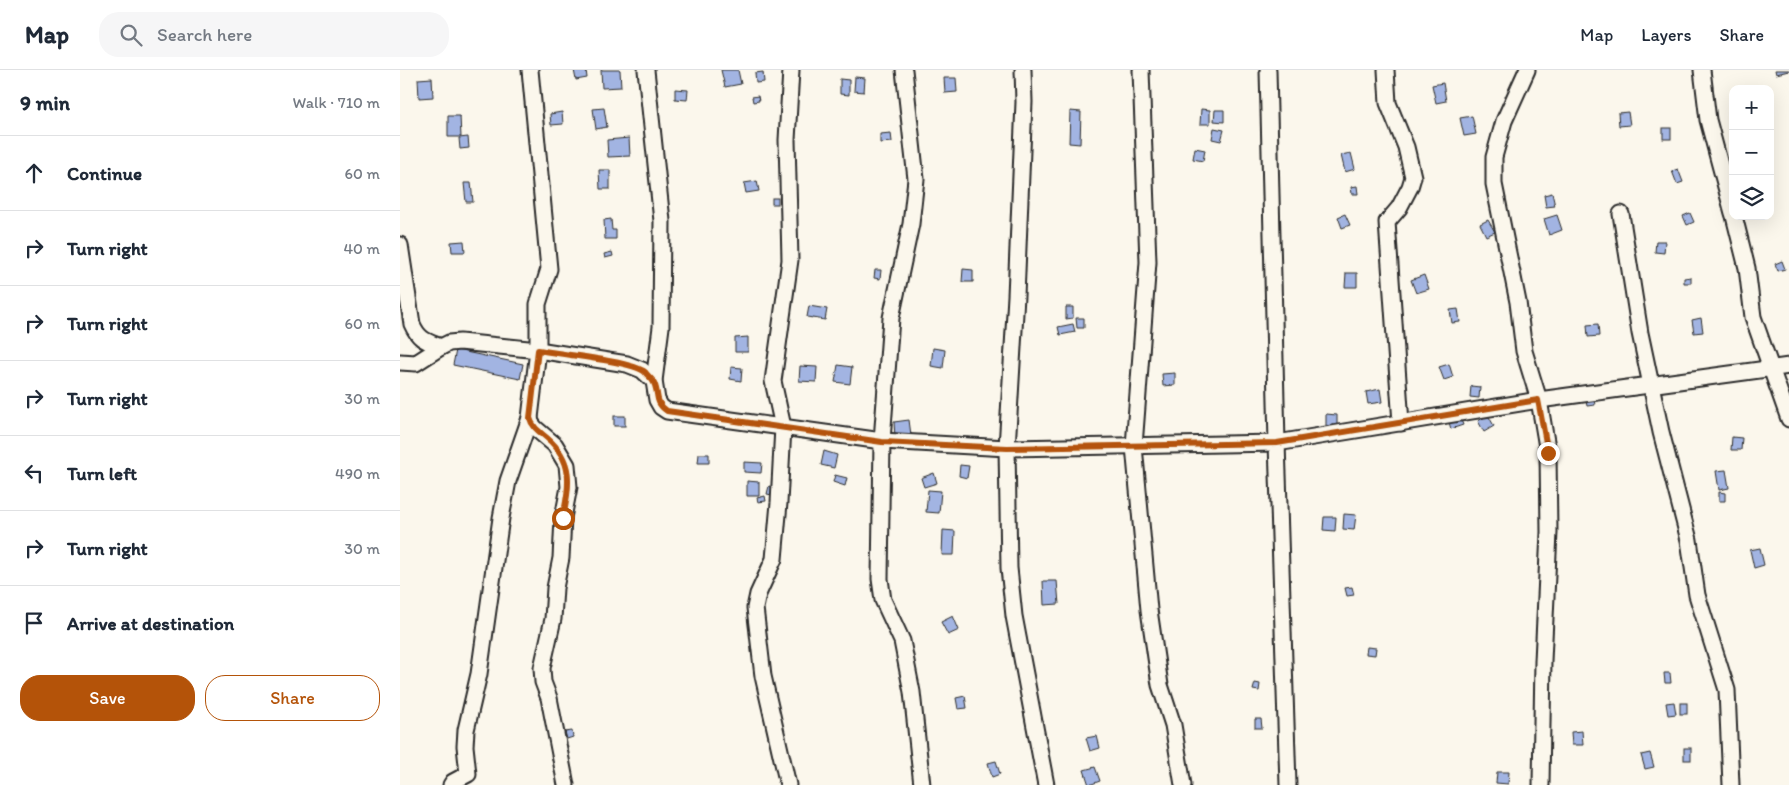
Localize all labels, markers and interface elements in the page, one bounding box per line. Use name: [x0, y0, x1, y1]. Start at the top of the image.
search box: [99, 12, 449, 57]
text: Map: [25, 20, 69, 49]
icon: search: [117, 21, 145, 49]
text: Search here: [157, 23, 252, 46]
text: Map: [1580, 24, 1613, 46]
text: Layers: [1641, 24, 1691, 46]
text: Share: [1719, 24, 1764, 46]
map controls: [1729, 85, 1774, 220]
button: +: [1729, 85, 1774, 130]
text: 9 min: [20, 90, 70, 115]
text: Walk · 710 m: [293, 93, 380, 112]
button: −: [1729, 130, 1774, 175]
icon: ahead: [20, 159, 48, 187]
text: Continue: [67, 162, 142, 185]
text: 60 m: [345, 164, 380, 183]
button: layers: [1729, 175, 1774, 220]
icon: right: [20, 234, 48, 262]
text: Turn right: [67, 237, 148, 260]
text: 40 m: [343, 239, 380, 258]
icon: right: [20, 309, 48, 337]
text: Turn right: [67, 312, 148, 335]
text: 60 m: [345, 314, 380, 333]
icon: right: [20, 384, 48, 412]
text: Turn right: [67, 387, 148, 410]
text: 30 m: [344, 389, 380, 408]
route end: [1537, 442, 1560, 465]
icon: left: [20, 459, 48, 487]
text: Turn left: [67, 462, 137, 485]
text: 490 m: [335, 464, 380, 483]
route start: [552, 507, 575, 530]
icon: right: [20, 534, 48, 562]
text: Turn right: [67, 537, 148, 560]
text: 30 m: [344, 539, 380, 558]
icon: arrive: [20, 609, 48, 637]
text: Arrive at destination: [67, 612, 234, 635]
button: Save: [20, 675, 195, 721]
button: Share: [205, 675, 380, 721]

